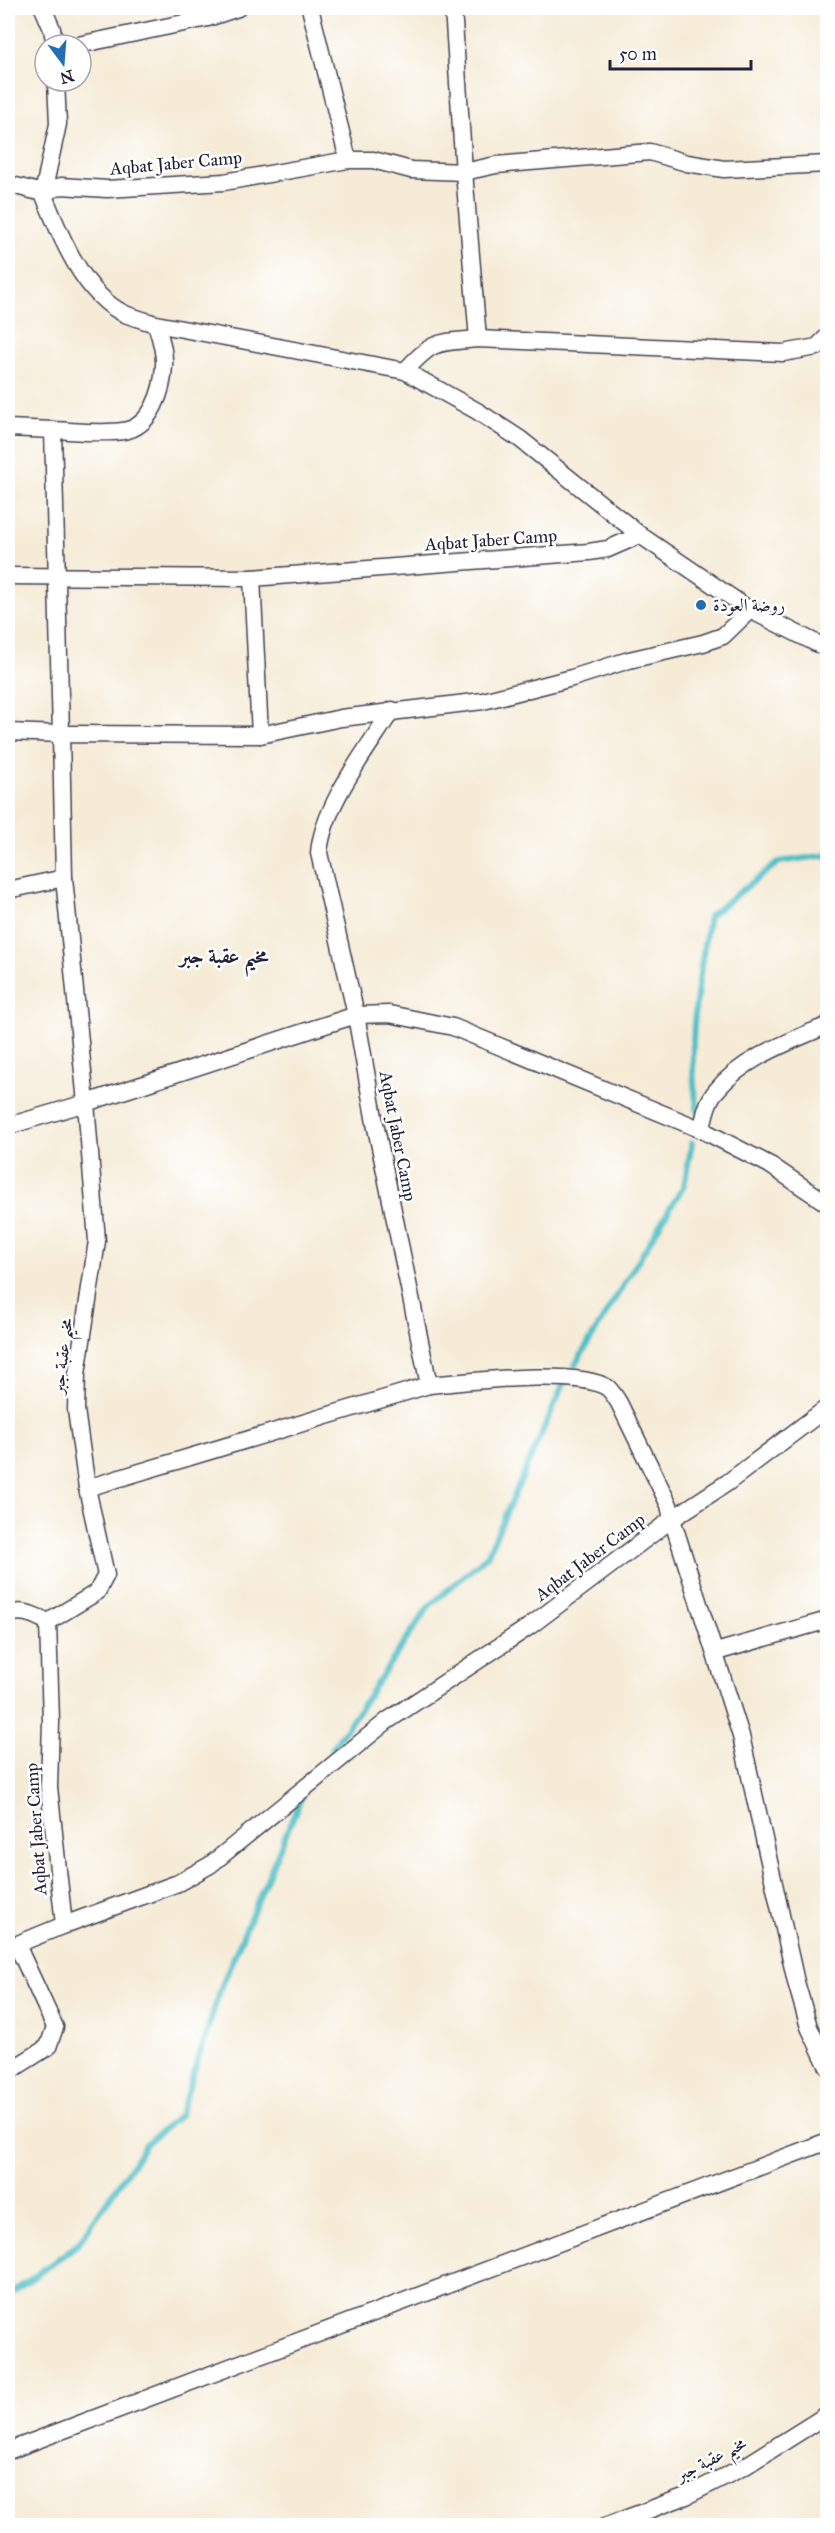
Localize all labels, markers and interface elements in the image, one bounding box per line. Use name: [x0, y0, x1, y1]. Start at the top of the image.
north arrow: [33, 33, 93, 93]
scale bar: [610, 33, 751, 71]
text: 50 m: [619, 43, 657, 65]
text: N: [57, 66, 76, 88]
street label: Aqbat Jaber Camp: [108, 146, 243, 181]
street label: Aqbat Jaber Camp: [423, 524, 558, 557]
place label: روضة العودة: [713, 594, 785, 616]
marker: روضة العودة: [694, 598, 708, 612]
district label: مخيم عقبة جبر: [178, 943, 270, 977]
street label: Aqbat Jaber Camp: [373, 1068, 421, 1203]
street label: مخيم عقبة جبر: [46, 1317, 85, 1398]
street label: Aqbat Jaber Camp: [530, 1508, 650, 1607]
street label: Aqbat Jaber Camp: [20, 1762, 53, 1897]
street label: مخيم عقبة جبر: [670, 2432, 753, 2493]

